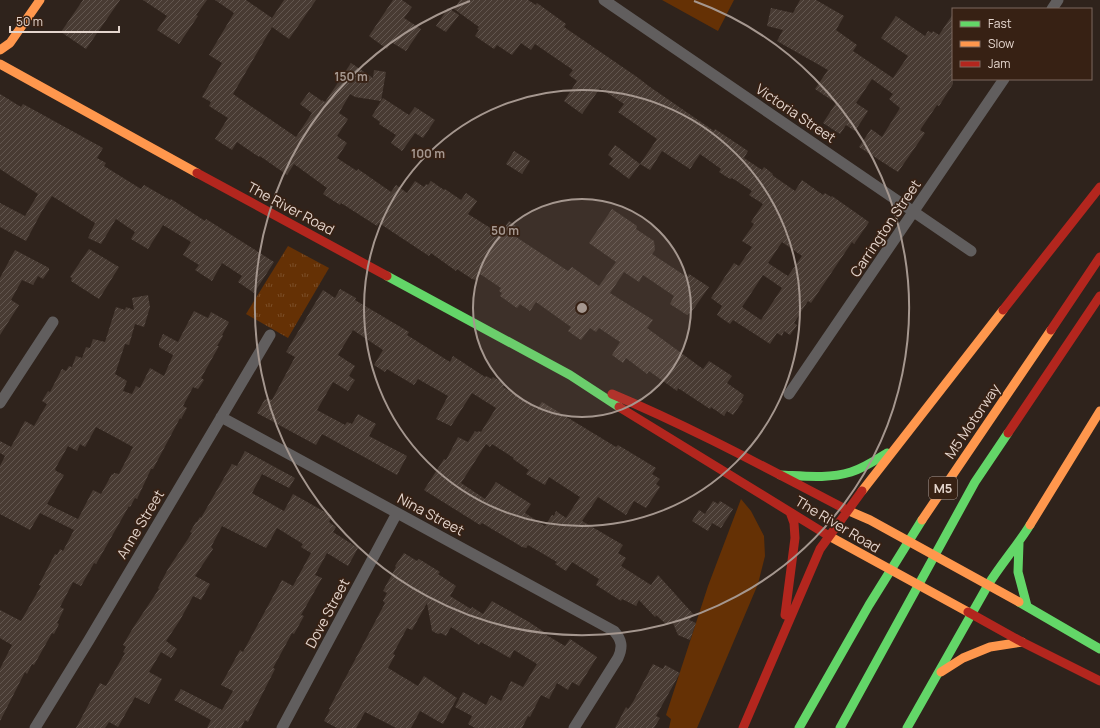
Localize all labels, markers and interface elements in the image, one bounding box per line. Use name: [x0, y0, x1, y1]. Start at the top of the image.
scale bar: [10, 8, 119, 34]
legend: [952, 8, 1092, 80]
text: 50 m: [16, 13, 43, 30]
text: Fast: [988, 15, 1012, 32]
text: Slow: [988, 35, 1014, 52]
text: Jam: [988, 55, 1010, 72]
text: 150 m: [334, 68, 368, 85]
street label: Victoria Street: [752, 79, 840, 147]
text: 100 m: [411, 145, 445, 162]
street label: Carrington Street: [845, 175, 925, 280]
street label: The River Road: [244, 177, 338, 239]
text: 50 m: [491, 222, 519, 239]
centre of rings: [575, 301, 589, 315]
street label: M5 Motorway: [940, 379, 1004, 462]
road number: M5: [929, 477, 957, 499]
street label: Anne Street: [112, 486, 168, 562]
street label: Nina Street: [394, 489, 468, 540]
street label: The River Road: [792, 491, 884, 557]
street label: Dove Street: [301, 574, 353, 651]

